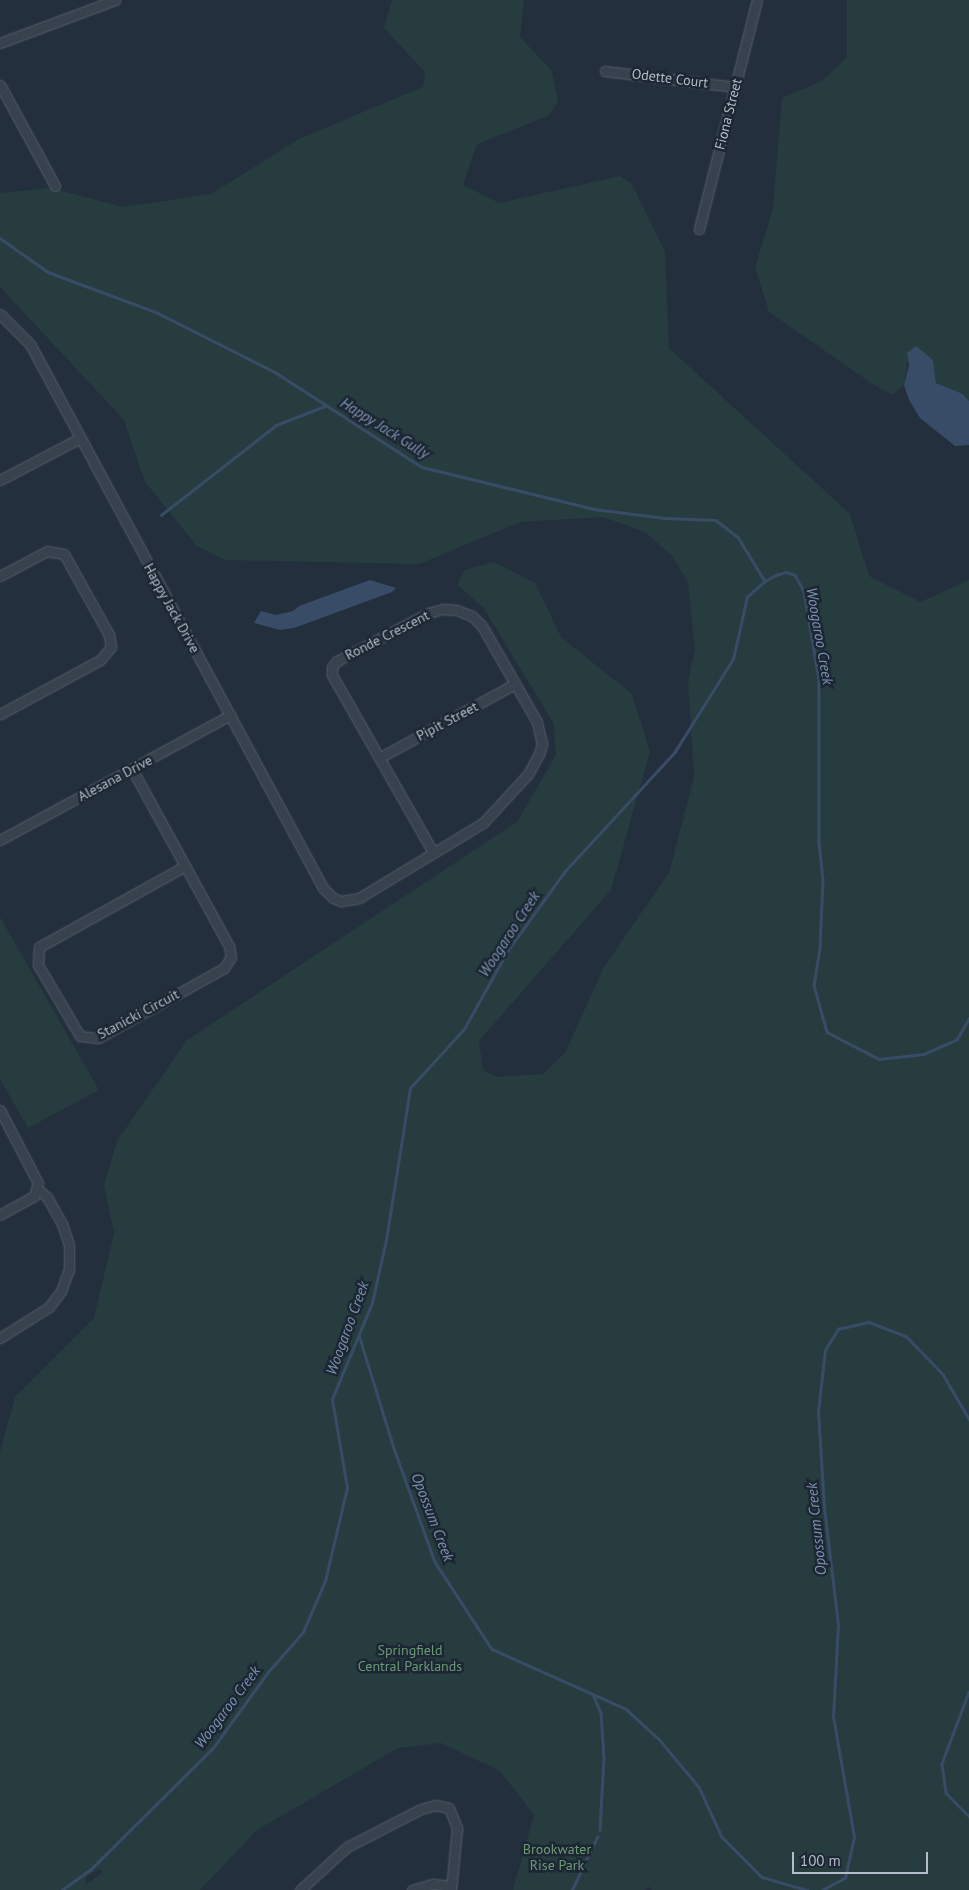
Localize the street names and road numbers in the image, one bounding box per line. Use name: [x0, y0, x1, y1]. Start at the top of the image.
street label: Odette Court: [631, 65, 709, 91]
street label: Fiona Street: [711, 77, 745, 151]
street label: Happy Jack Drive: [140, 560, 204, 656]
street label: Ronde Crescent: [342, 607, 432, 663]
street label: Pipit Street: [413, 698, 481, 744]
street label: Alesana Drive: [75, 751, 155, 805]
street label: Stanicki Circuit: [94, 985, 182, 1043]

